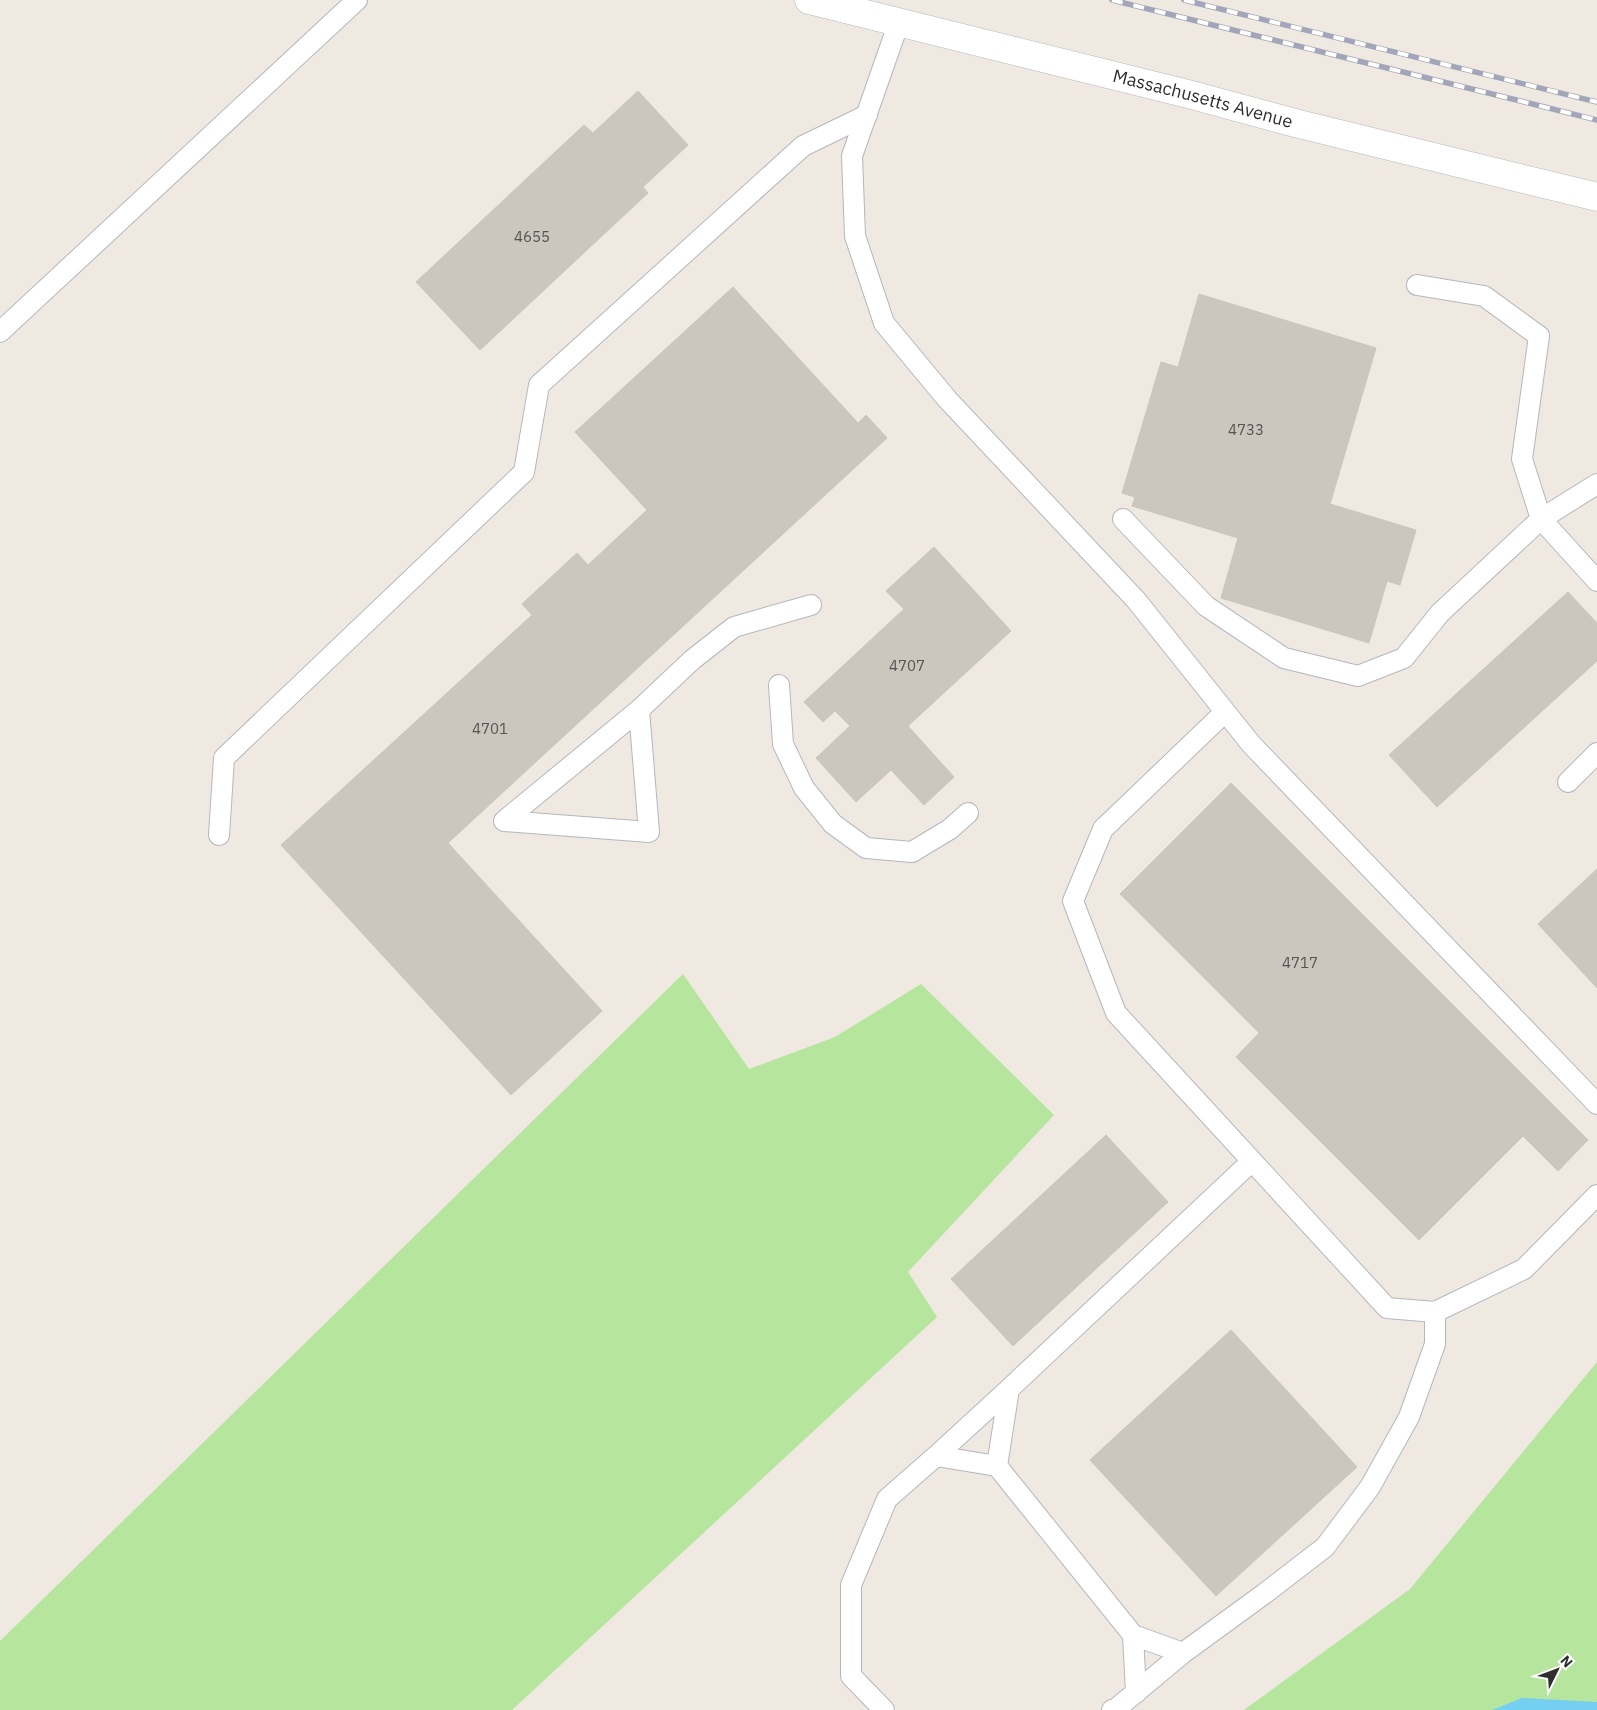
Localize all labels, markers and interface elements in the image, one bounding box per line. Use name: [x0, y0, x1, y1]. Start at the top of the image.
street label: Massachusetts Avenue: [1111, 64, 1296, 133]
house number: 4655: [514, 227, 550, 246]
house number: 4733: [1228, 420, 1264, 439]
house number: 4707: [889, 656, 925, 675]
house number: 4701: [472, 719, 508, 738]
house number: 4717: [1282, 953, 1318, 972]
north arrow: [1532, 1645, 1582, 1695]
text: N: [1557, 1652, 1577, 1671]

